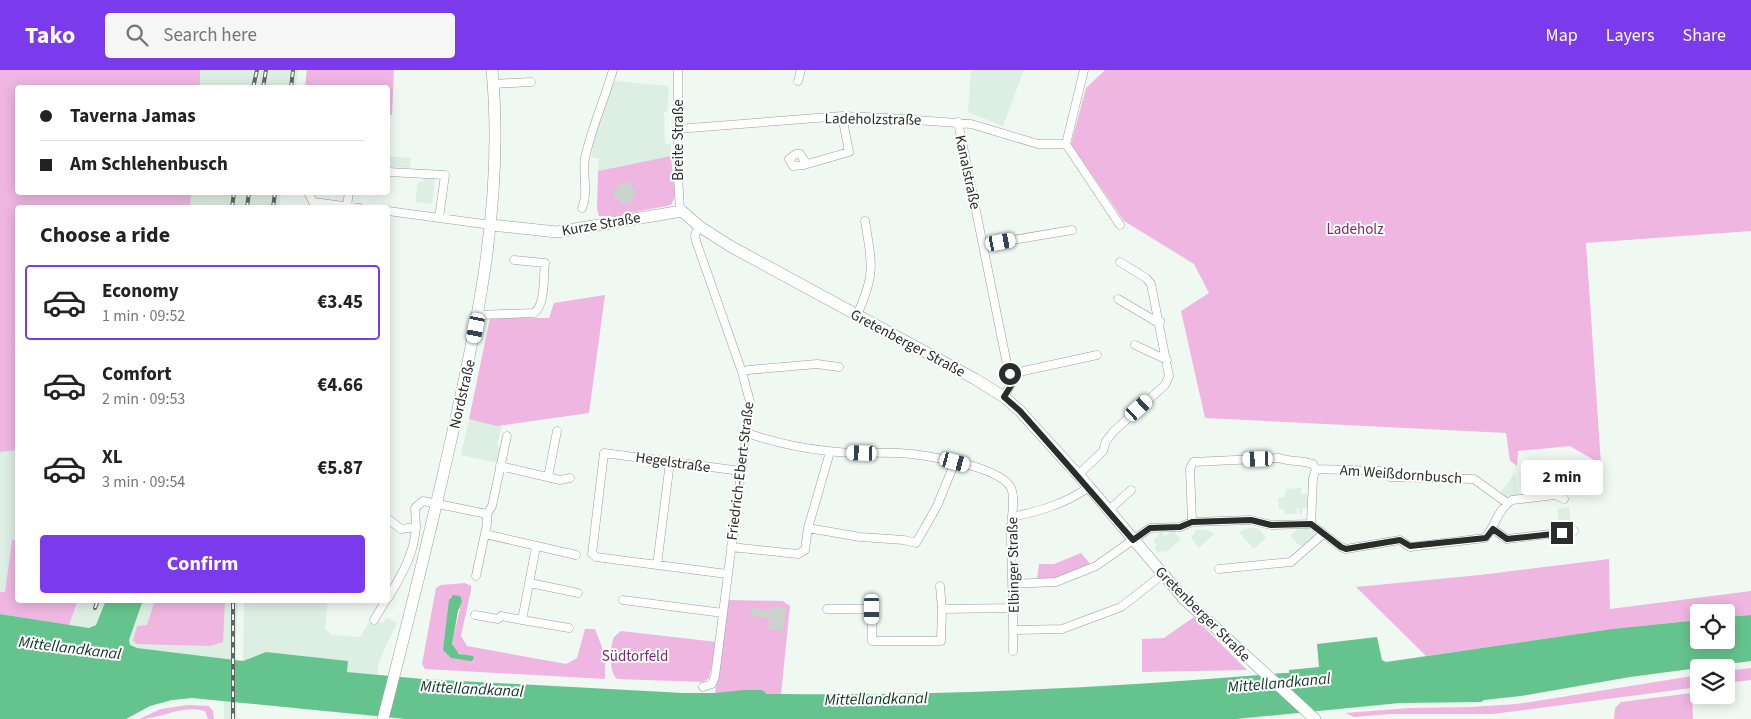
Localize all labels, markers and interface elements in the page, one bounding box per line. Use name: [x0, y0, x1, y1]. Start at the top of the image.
search box: [105, 13, 455, 58]
text: Tako: [25, 18, 75, 53]
icon: search: [123, 21, 151, 49]
text: Search here: [163, 22, 257, 49]
text: Map: [1546, 23, 1578, 48]
text: Layers: [1606, 23, 1655, 48]
text: Share: [1683, 23, 1726, 48]
street label: Breite Straße: [668, 99, 689, 181]
text: Taverna Jamas: [70, 103, 196, 130]
street label: Ladeholzstraße: [824, 108, 921, 131]
street label: Kanalstraße: [949, 133, 986, 211]
text: Am Schlehenbusch: [70, 151, 228, 178]
street label: Kurze Straße: [560, 207, 642, 242]
text: Choose a ride: [40, 219, 170, 251]
park label: Ladeholz: [1326, 219, 1384, 240]
car: [984, 232, 1017, 252]
text: Economy: [102, 278, 179, 305]
icon: car: [42, 280, 87, 325]
text: €3.45: [317, 289, 363, 316]
street label: Gretenberger Straße: [847, 304, 969, 383]
text: 1 min · 09:52: [102, 305, 185, 327]
car: [465, 312, 486, 344]
street label: Nordstraße: [444, 357, 481, 431]
text: Comfort: [102, 361, 172, 388]
icon: car: [42, 363, 87, 408]
route start: [999, 363, 1021, 385]
text: €4.66: [317, 372, 363, 399]
text: 2 min · 09:53: [102, 388, 185, 410]
car: [1122, 392, 1155, 424]
street label: Friedrich-Ebert-Straße: [722, 401, 759, 542]
text: XL: [102, 444, 123, 471]
car: [846, 445, 877, 461]
icon: car: [42, 446, 87, 491]
street label: Hegelstraße: [634, 447, 712, 478]
car: [938, 451, 971, 473]
car: [1242, 451, 1273, 467]
text: €5.87: [317, 455, 363, 482]
street label: Am Weißdornbusch: [1339, 460, 1463, 489]
callout: 2 min: [1521, 460, 1603, 496]
text: 2 min: [1543, 466, 1581, 488]
text: 3 min · 09:54: [102, 471, 185, 493]
street label: Elbinger Straße: [1002, 517, 1025, 613]
route end: [1551, 522, 1573, 544]
button: Confirm: [40, 535, 365, 593]
street label: Gretenberger Straße: [1150, 562, 1255, 667]
car: [864, 594, 879, 624]
map controls: [1690, 604, 1735, 704]
button: locate: [1690, 604, 1735, 649]
water label: Mittellandkanal: [17, 631, 122, 665]
park label: Südtorfeld: [602, 646, 668, 667]
button: layers: [1690, 659, 1735, 704]
water label: Mittellandkanal: [1227, 668, 1332, 698]
water label: Mittellandkanal: [420, 675, 524, 703]
water label: Mittellandkanal: [824, 687, 928, 711]

